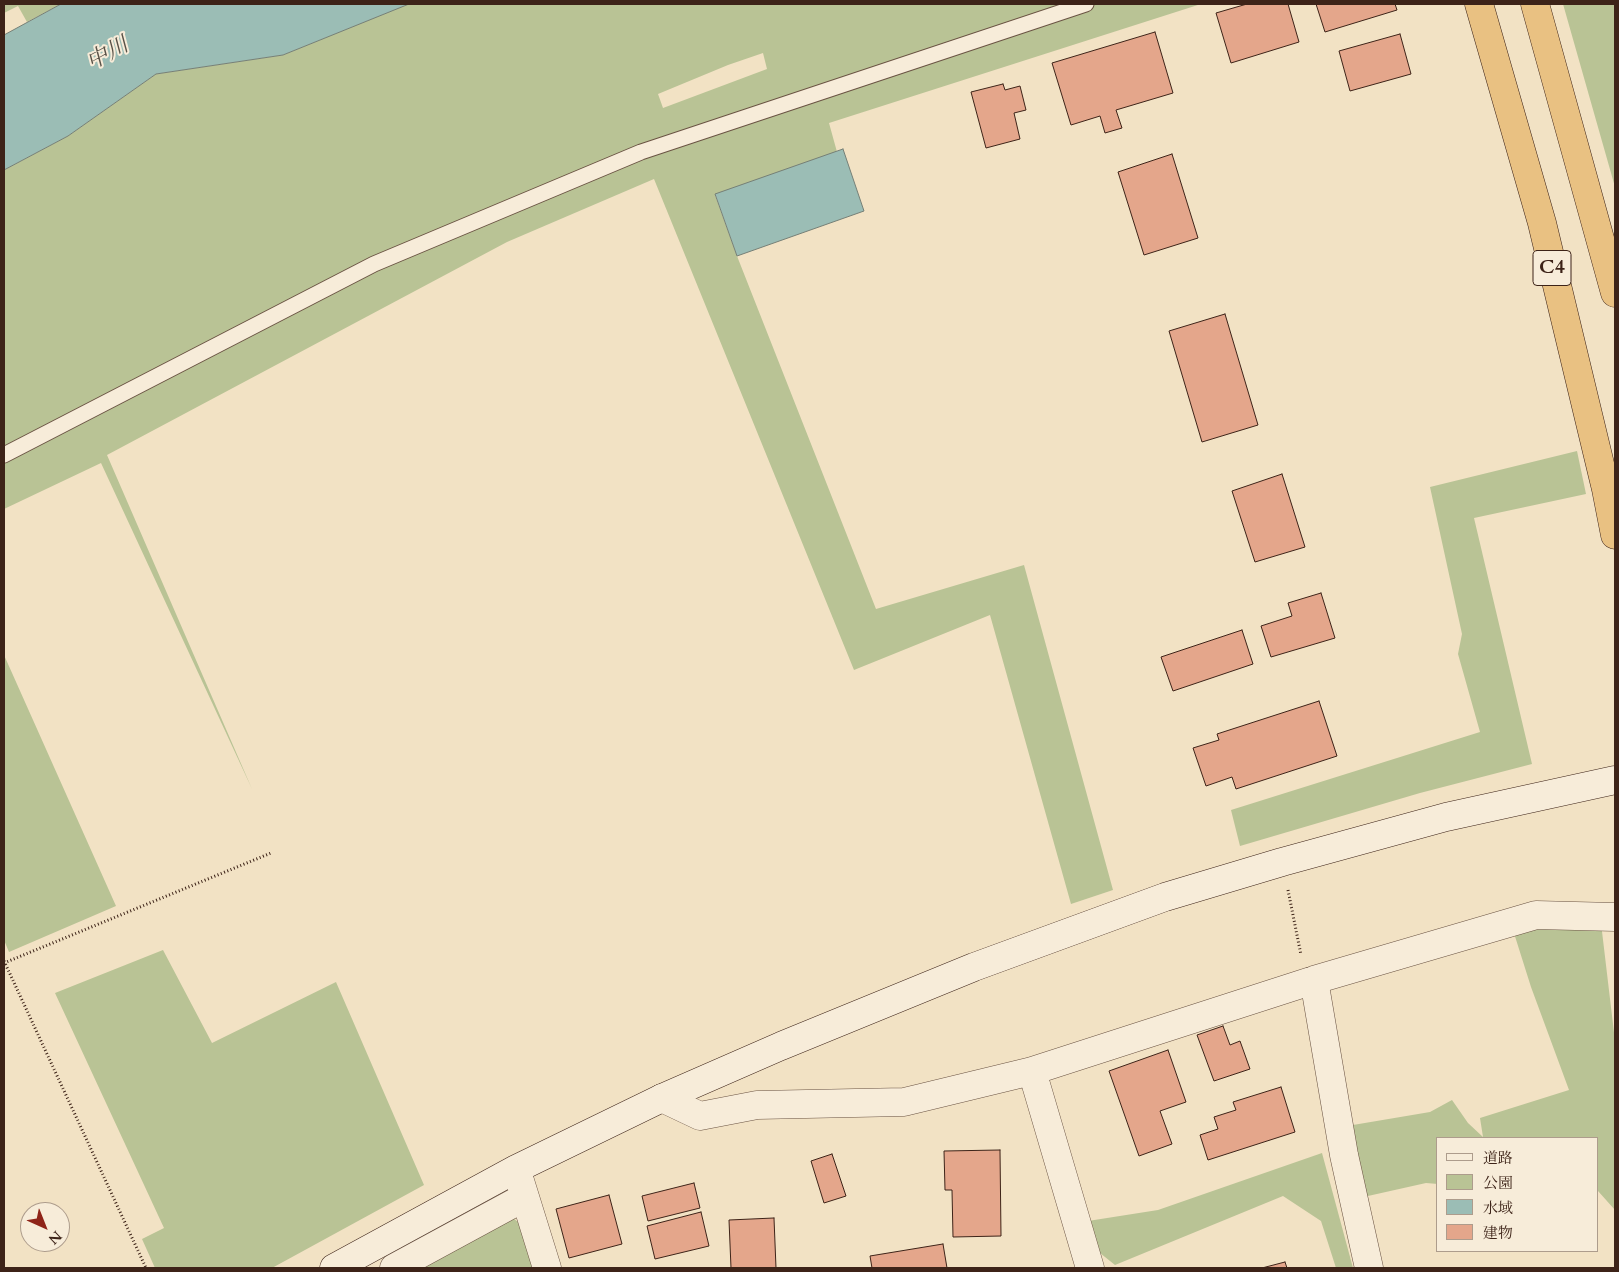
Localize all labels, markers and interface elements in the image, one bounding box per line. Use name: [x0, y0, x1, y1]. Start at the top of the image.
water label: 中川: [82, 33, 134, 77]
road number: C4: [1533, 250, 1571, 286]
legend: [1436, 1137, 1599, 1252]
text: 道路: [1483, 1148, 1513, 1168]
text: 公園: [1483, 1173, 1513, 1193]
text: 水域: [1483, 1198, 1513, 1218]
north arrow: [20, 1202, 70, 1252]
text: 建物: [1483, 1223, 1513, 1243]
text: N: [44, 1226, 66, 1248]

